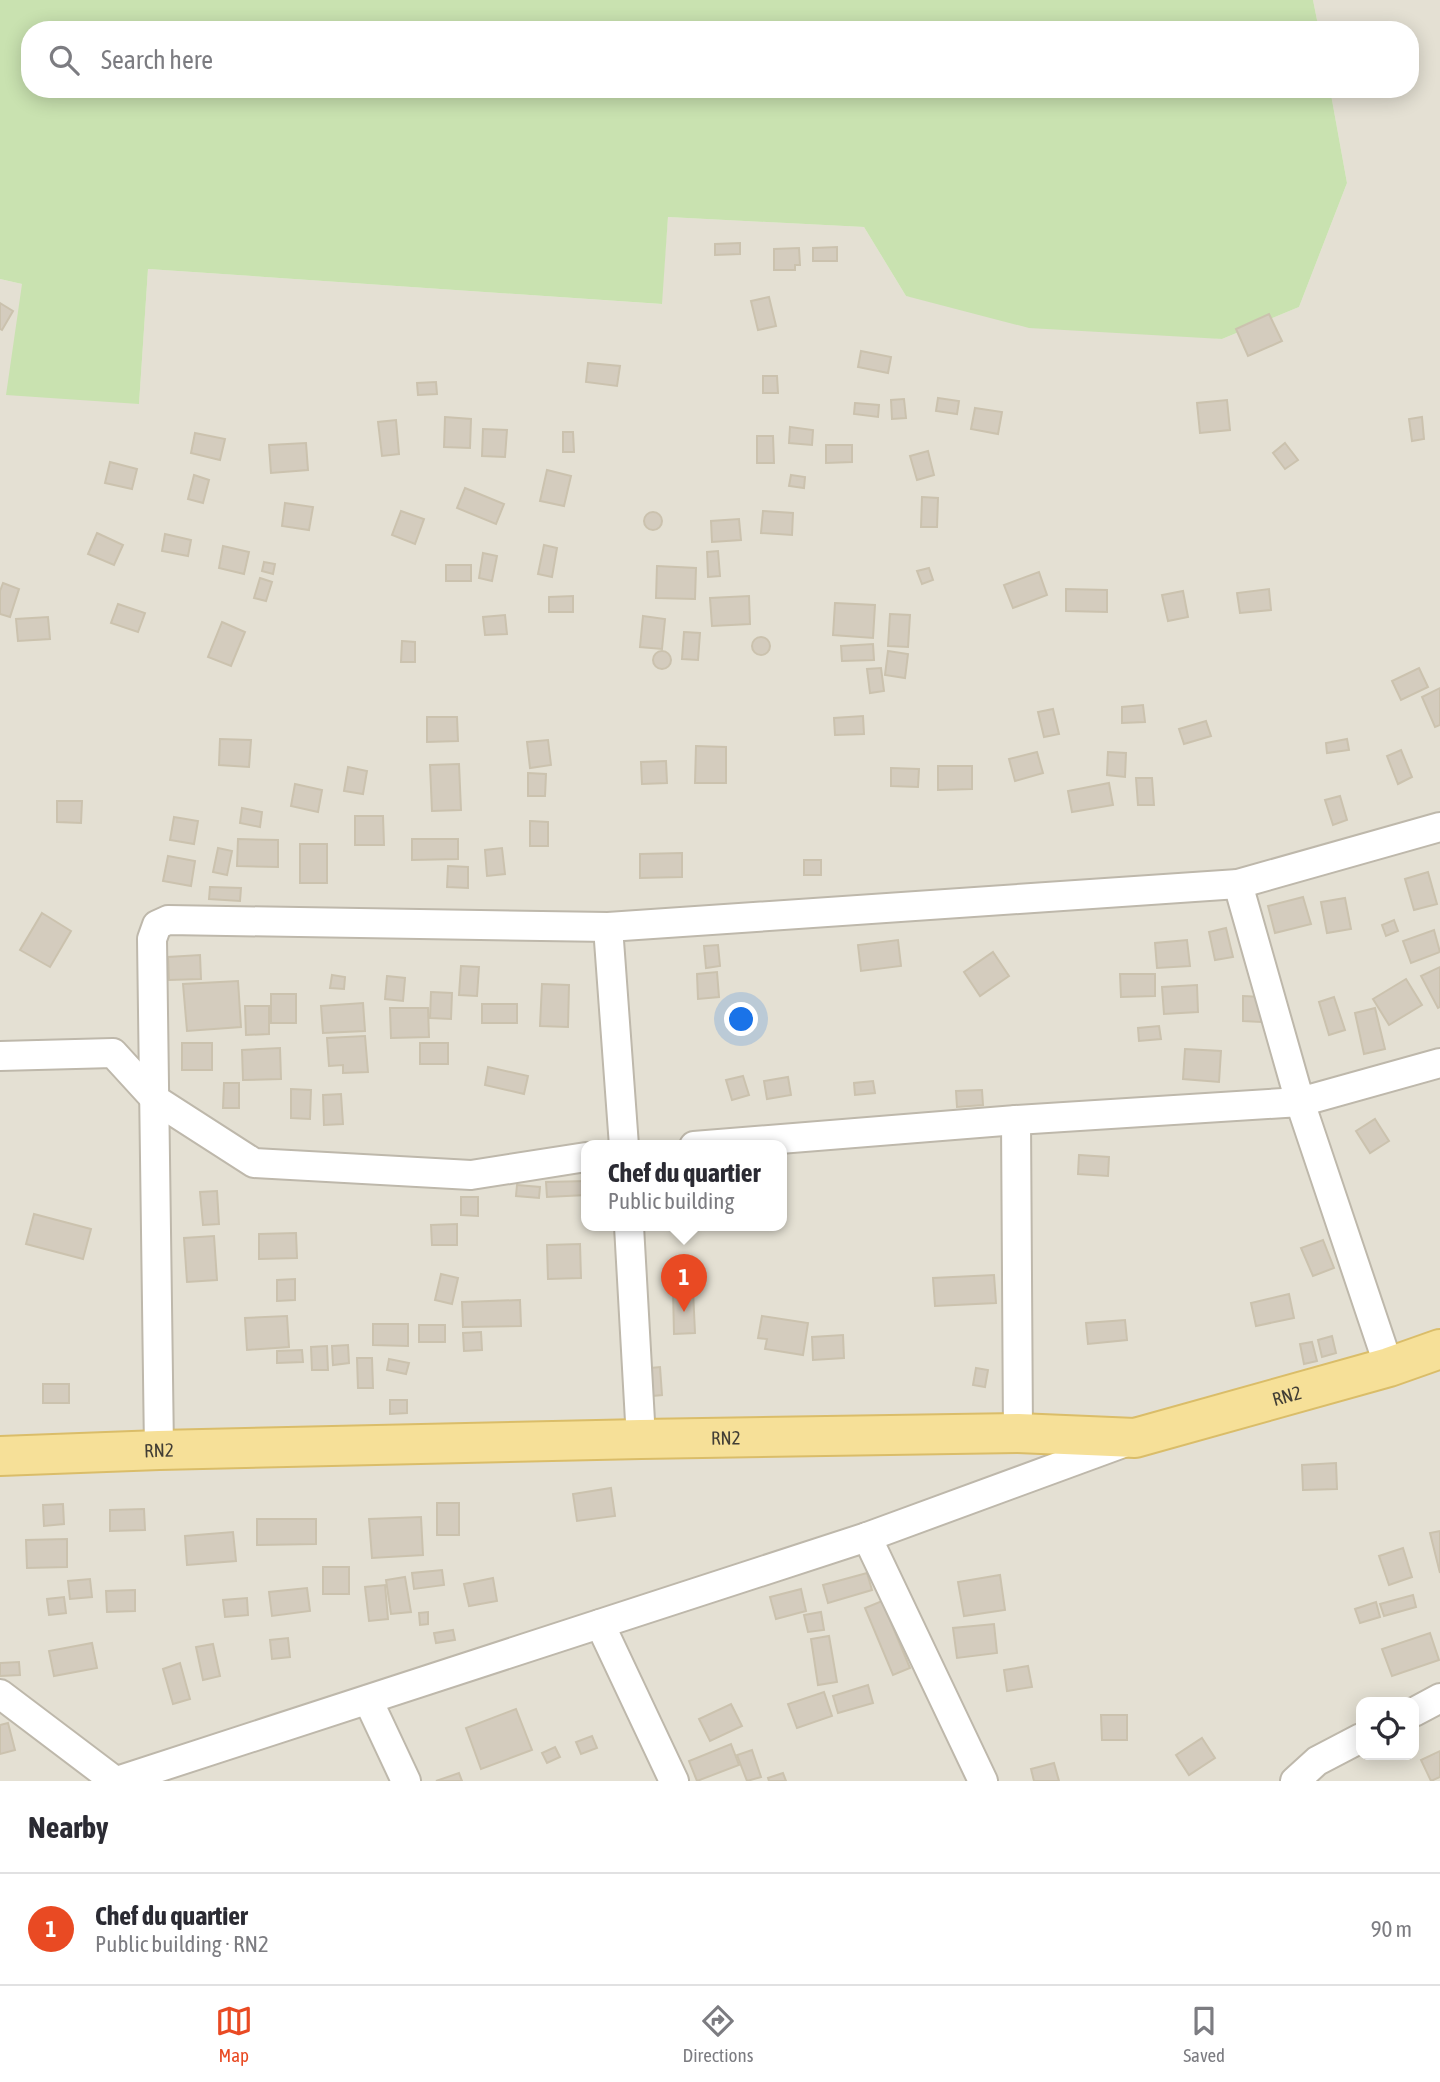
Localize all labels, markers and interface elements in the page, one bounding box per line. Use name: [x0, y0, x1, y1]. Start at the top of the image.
search box: [21, 21, 1419, 98]
icon: search: [45, 41, 83, 79]
text: Search here: [101, 45, 213, 75]
your location: [724, 1002, 758, 1036]
popup: [581, 1140, 787, 1231]
text: Chef du quartier: [608, 1158, 760, 1188]
text: Public building: [608, 1188, 734, 1214]
pin: 1: [661, 1254, 707, 1312]
street label: RN2: [1270, 1381, 1304, 1410]
street label: RN2: [711, 1426, 741, 1449]
street label: RN2: [144, 1439, 174, 1462]
map controls: [1356, 1697, 1419, 1760]
button: locate: [1356, 1697, 1419, 1760]
text: Nearby: [28, 1810, 108, 1844]
text: Chef du quartier: [95, 1901, 248, 1931]
text: 1: [46, 1916, 56, 1942]
text: 90 m: [1371, 1916, 1412, 1942]
text: Public building · RN2: [95, 1931, 269, 1957]
tab: Map: [215, 2002, 253, 2066]
tab: Directions: [683, 2002, 753, 2066]
tab: Saved: [1183, 2002, 1225, 2066]

